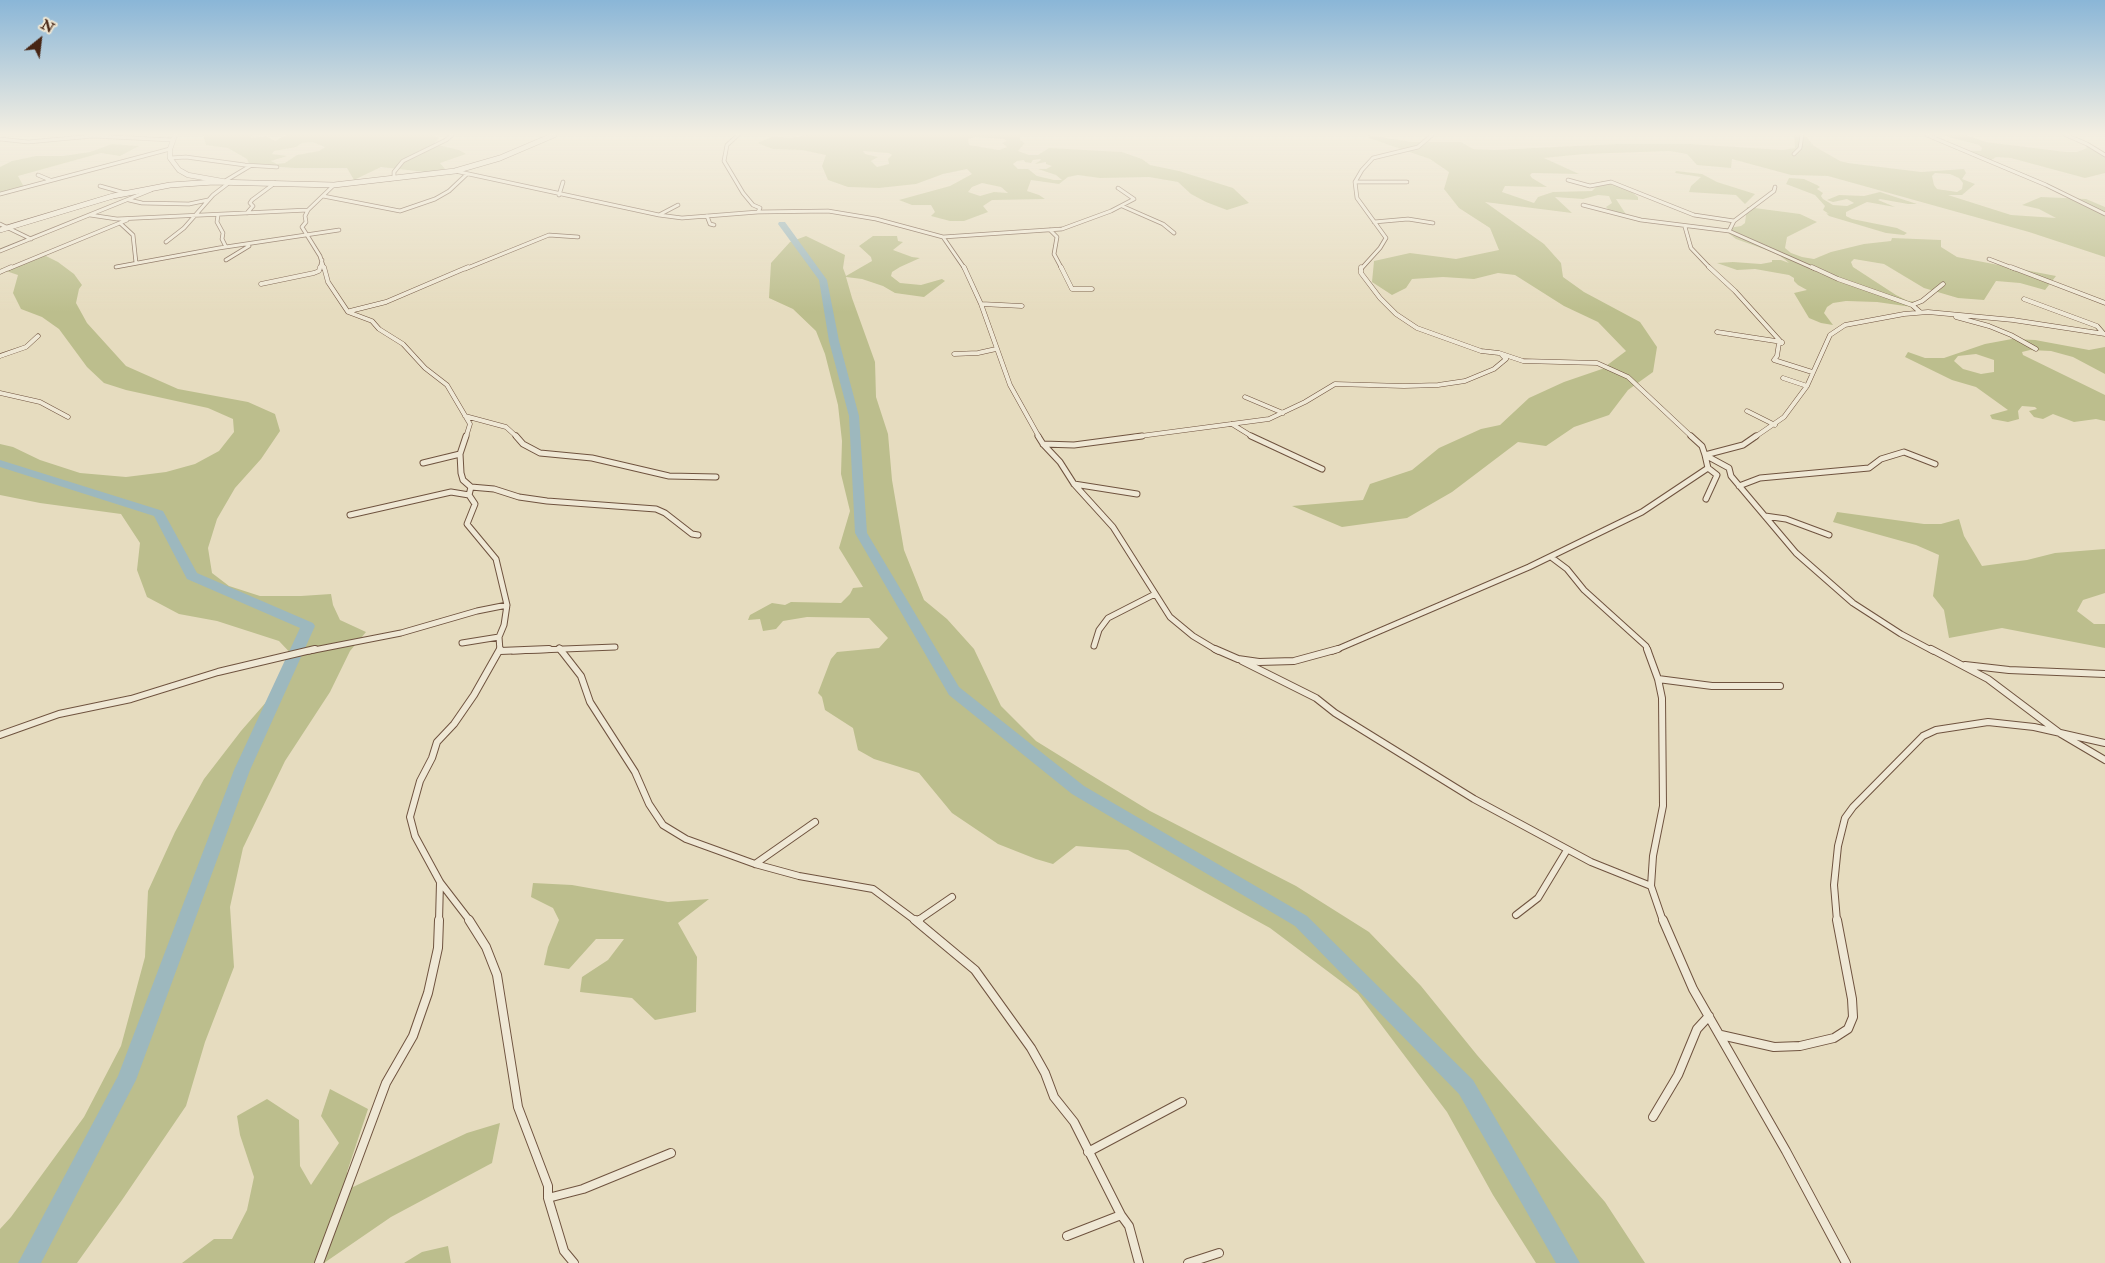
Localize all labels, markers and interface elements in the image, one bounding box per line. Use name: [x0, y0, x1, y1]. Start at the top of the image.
north arrow: [15, 15, 65, 65]
text: N: [38, 16, 57, 37]

